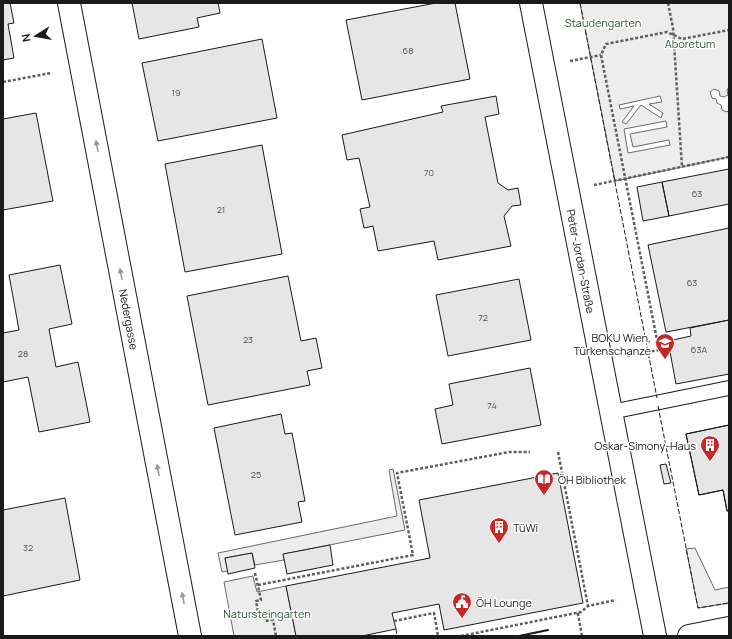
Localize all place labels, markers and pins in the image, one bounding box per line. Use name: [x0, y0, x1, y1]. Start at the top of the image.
place label: BOKU Wien, Türkenschanze: [573, 330, 652, 358]
school or university icon: BOKU Wien, Türkenschanze: [654, 332, 676, 360]
building icon: Oskar-Simony-Haus: [699, 434, 721, 462]
place label: Oskar-Simony-Haus: [594, 438, 696, 453]
library icon: ÖH Bibliothek: [533, 468, 555, 496]
place label: ÖH Bibliothek: [558, 472, 627, 487]
building icon: TüWi: [488, 516, 510, 544]
place label: TüWi: [513, 520, 538, 535]
public building icon: ÖH Lounge: [451, 591, 473, 619]
place label: ÖH Lounge: [476, 595, 532, 610]

